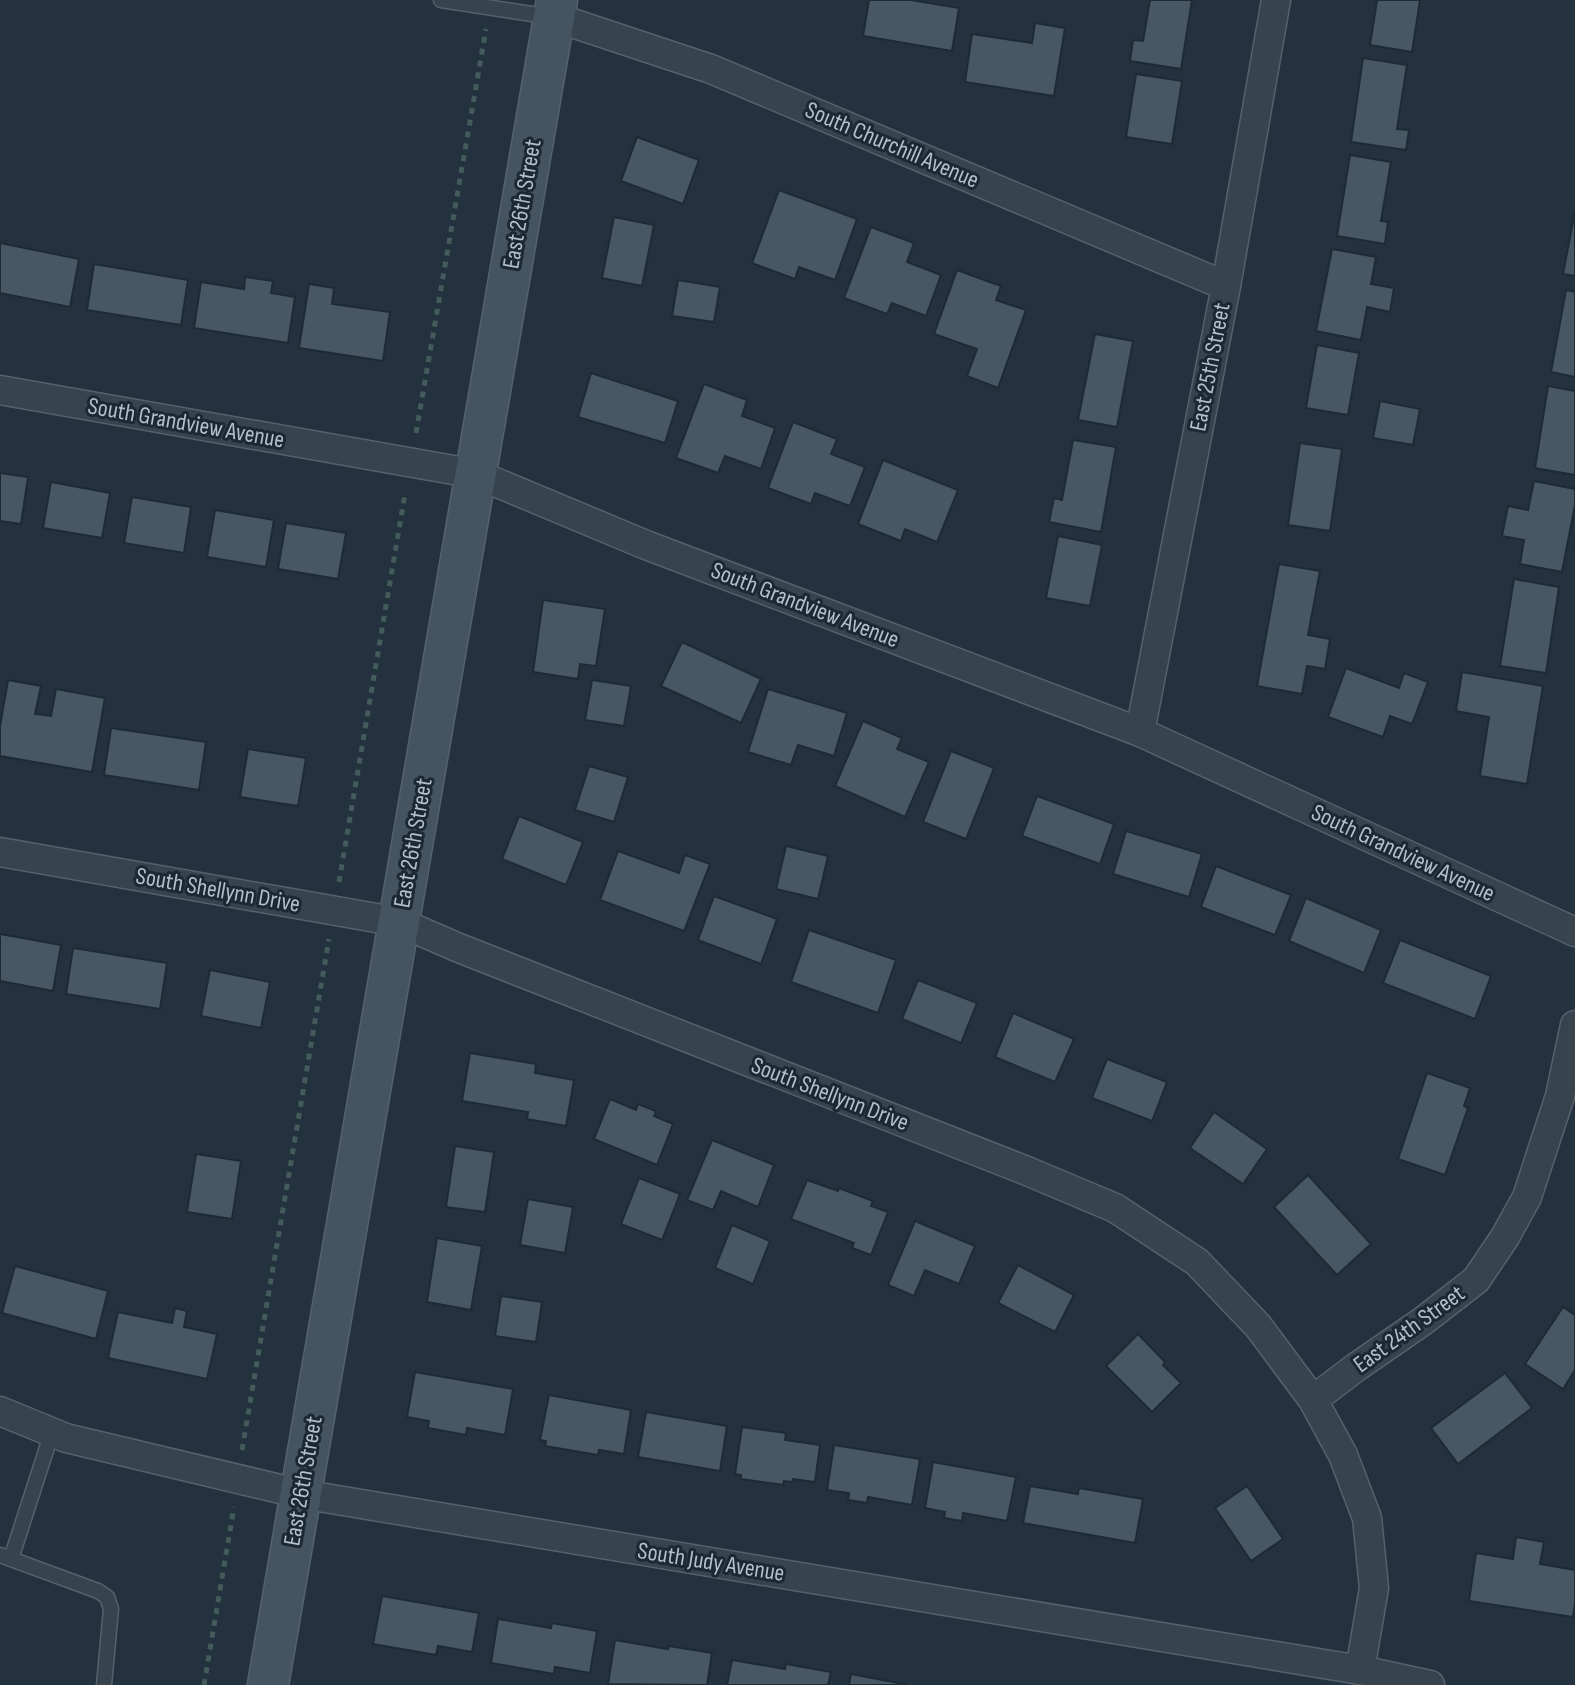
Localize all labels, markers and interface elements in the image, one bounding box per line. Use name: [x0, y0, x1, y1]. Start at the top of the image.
street label: South Churchill Avenue: [801, 95, 983, 195]
street label: East 26th Street: [496, 137, 548, 271]
street label: East 25th Street: [1183, 300, 1237, 434]
street label: South Grandview Avenue: [85, 391, 287, 455]
street label: South Grandview Avenue: [707, 556, 903, 654]
street label: East 26th Street: [387, 776, 439, 910]
street label: South Grandview Avenue: [1307, 798, 1499, 908]
street label: South Shellynn Drive: [134, 861, 302, 919]
street label: South Shellynn Drive: [747, 1051, 913, 1137]
street label: East 24th Street: [1348, 1279, 1470, 1379]
street label: East 26th Street: [277, 1414, 329, 1548]
street label: South Judy Avenue: [635, 1536, 787, 1588]

